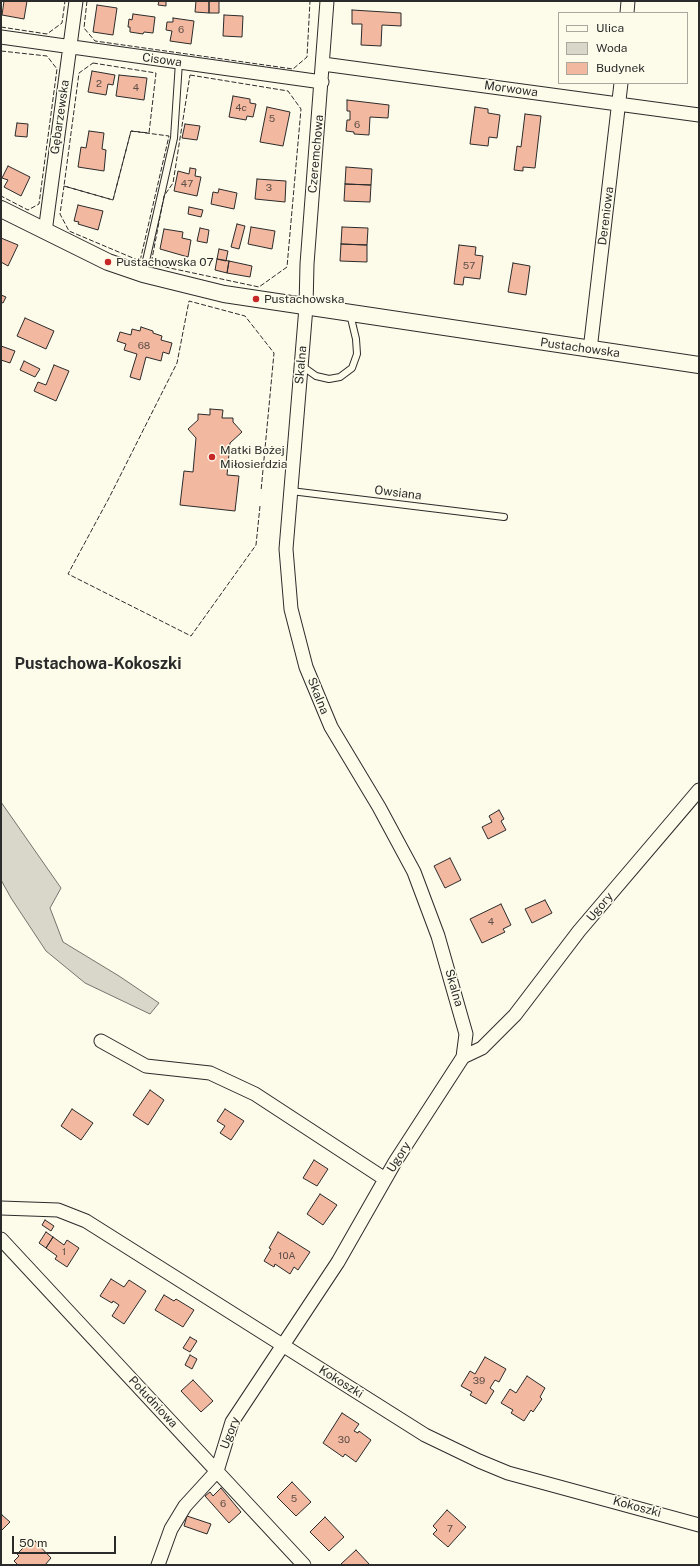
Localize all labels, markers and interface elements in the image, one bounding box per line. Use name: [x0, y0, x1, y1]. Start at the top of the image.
legend: [558, 12, 688, 84]
text: Ulica: [596, 21, 624, 35]
house number: 6: [178, 24, 184, 36]
text: Woda: [596, 41, 627, 55]
street label: Cisowa: [141, 50, 183, 70]
text: Budynek: [596, 61, 645, 75]
house number: 2: [96, 78, 102, 90]
street label: Morwowa: [483, 78, 539, 100]
street label: Gębarzewska: [48, 79, 72, 155]
house number: 4: [133, 82, 139, 94]
house number: 4c: [235, 102, 247, 114]
house number: 5: [269, 113, 275, 125]
street label: Czeremchowa: [305, 114, 327, 194]
house number: 6: [354, 119, 360, 131]
house number: 47: [181, 178, 193, 190]
house number: 3: [266, 182, 272, 194]
street label: Dereniowa: [595, 186, 617, 246]
place label: Pustachowska 07: [116, 255, 214, 269]
marker: Pustachowska 07: [103, 257, 113, 267]
house number: 57: [463, 260, 475, 272]
place label: Pustachowska: [264, 292, 344, 306]
marker: Pustachowska: [251, 294, 261, 304]
street label: Pustachowska: [539, 335, 621, 361]
house number: 68: [138, 340, 150, 352]
street label: Skalna: [292, 345, 310, 385]
place label: Matki Bożej Miłosierdzia: [220, 443, 287, 471]
marker: Matki Bożej Miłosierdzia: [207, 452, 217, 462]
street label: Owsiana: [374, 483, 422, 503]
district label: Pustachowa-Kokoszki: [15, 654, 181, 674]
street label: Skalna: [304, 676, 332, 716]
street label: Ugory: [584, 890, 616, 924]
house number: 4: [488, 916, 494, 928]
street label: Skalna: [442, 968, 466, 1008]
street label: Ugory: [384, 1139, 414, 1175]
house number: 1: [62, 1246, 66, 1258]
house number: 10A: [278, 1250, 296, 1262]
street label: Kokoszki: [316, 1363, 366, 1401]
street label: Południowa: [126, 1373, 180, 1431]
house number: 39: [473, 1375, 485, 1387]
street label: Ugory: [217, 1415, 243, 1451]
house number: 30: [338, 1434, 350, 1446]
house number: 5: [291, 1493, 297, 1505]
street label: Kokoszki: [611, 1494, 663, 1520]
house number: 6: [220, 1498, 226, 1510]
house number: 7: [447, 1523, 453, 1535]
scale bar: [14, 1528, 118, 1554]
text: 50 m: [19, 1536, 47, 1550]

